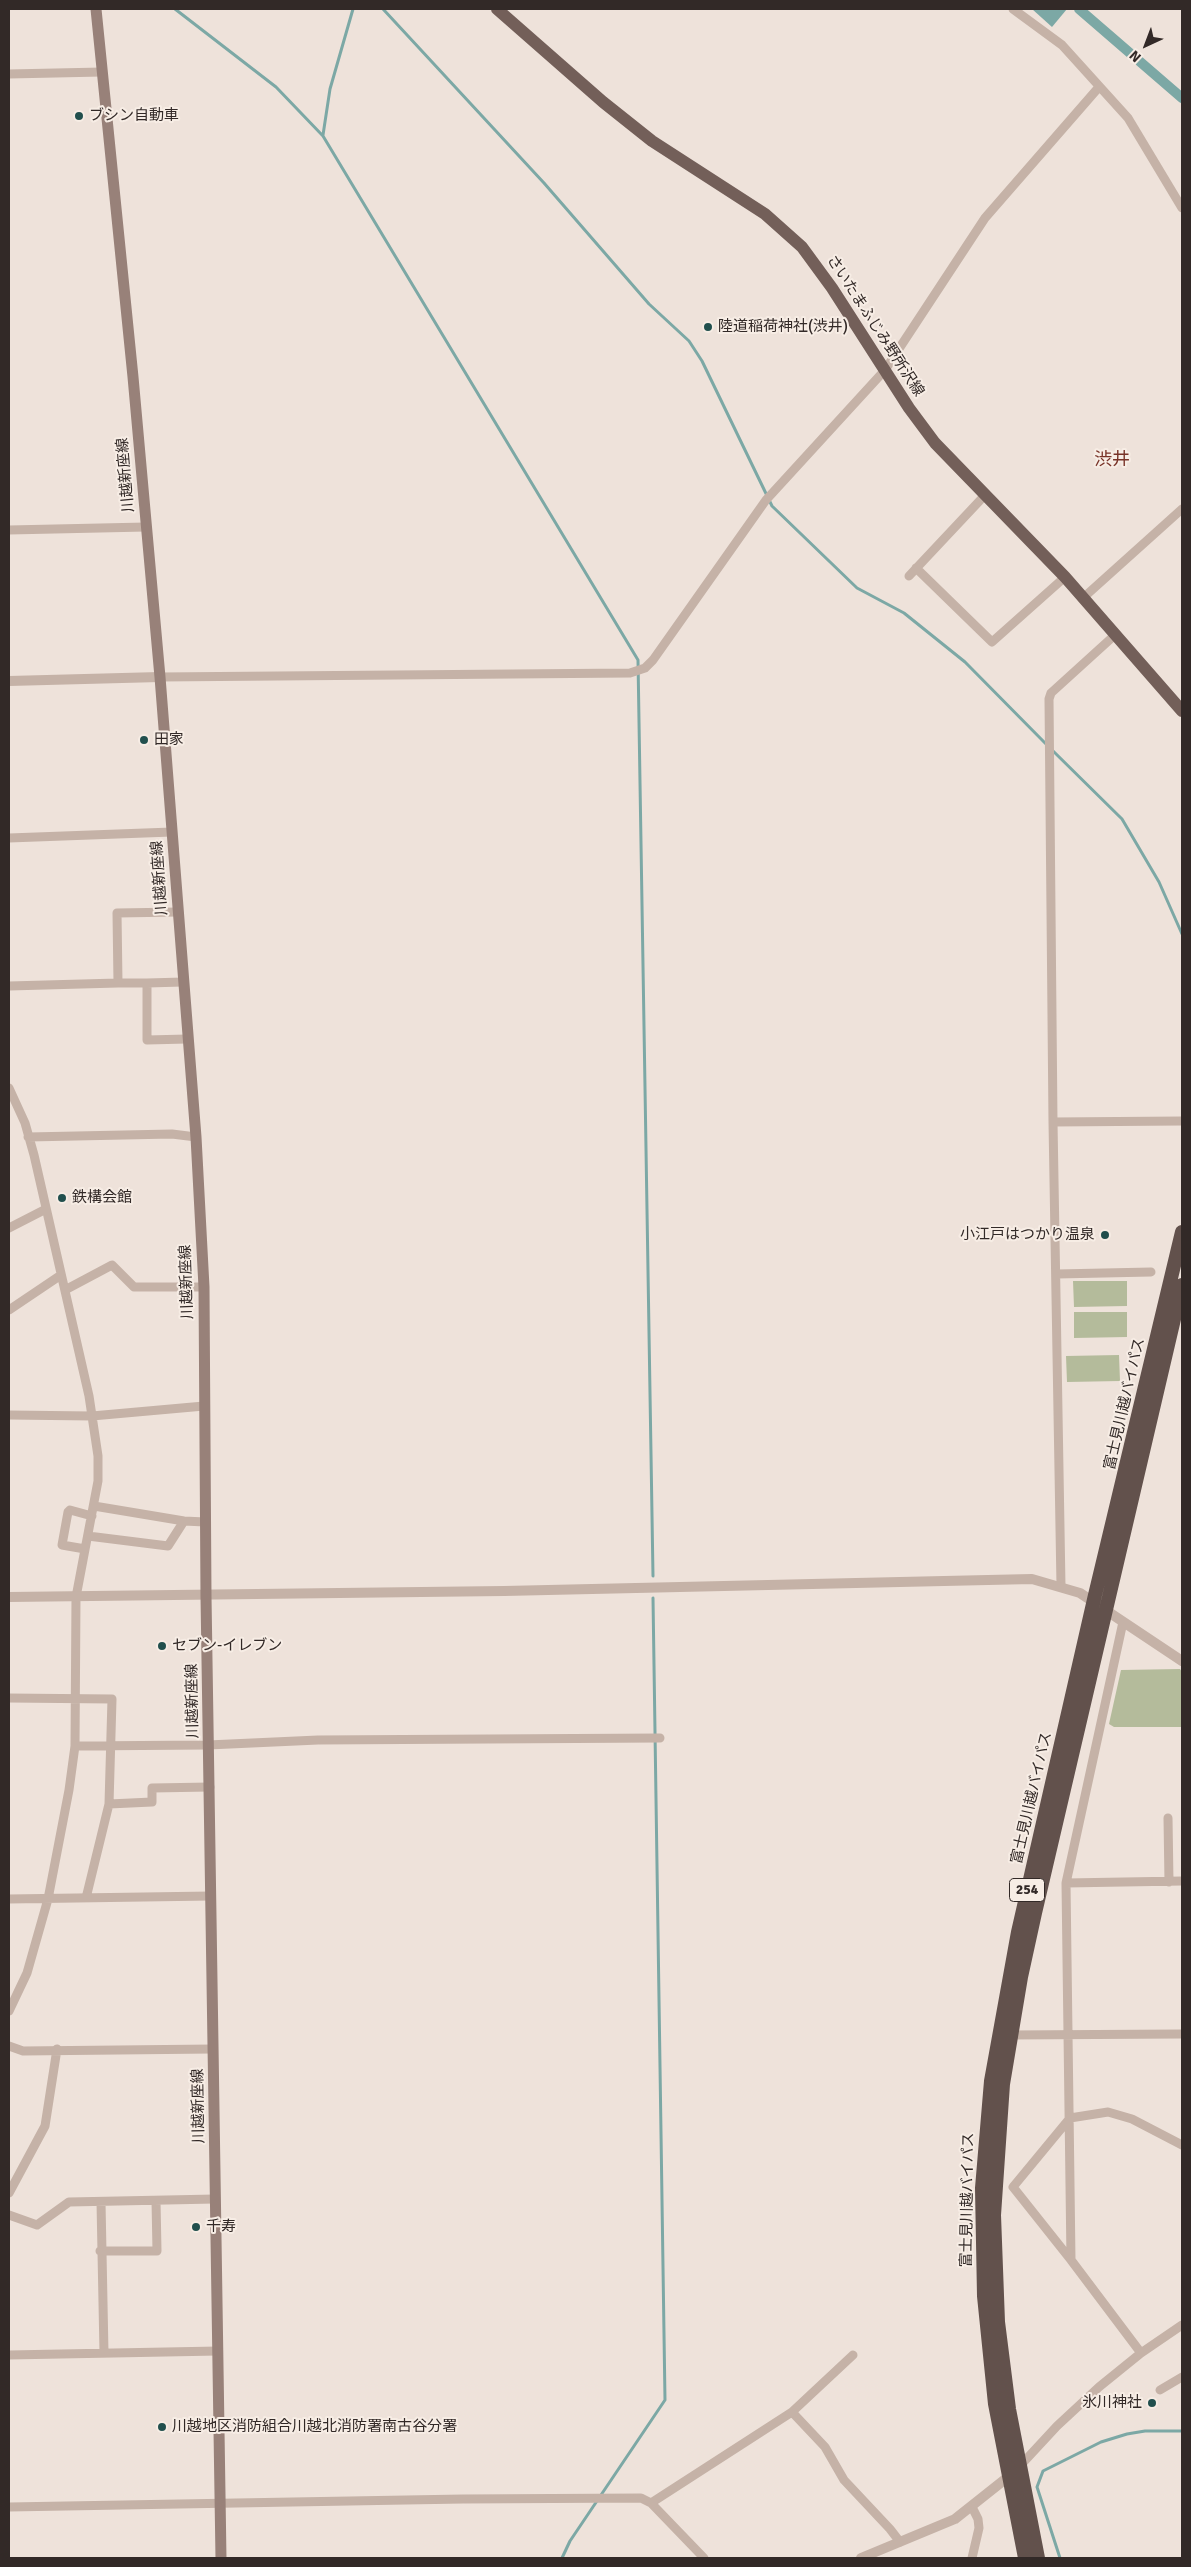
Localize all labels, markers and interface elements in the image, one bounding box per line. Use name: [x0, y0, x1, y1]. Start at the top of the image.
north arrow: [1121, 20, 1171, 70]
text: N: [1126, 47, 1145, 66]
place label: ブシン自動車: [89, 107, 179, 125]
marker: ブシン自動車: [73, 110, 85, 122]
street label: さいたまふじみ野所沢線: [823, 252, 927, 400]
place label: 陸道稲荷神社(渋井): [718, 318, 848, 336]
marker: 陸道稲荷神社(渋井): [702, 321, 714, 333]
street label: 川越新座線: [114, 437, 138, 513]
district label: 渋井: [1094, 449, 1130, 471]
place label: 田家: [154, 731, 184, 749]
marker: 田家: [138, 734, 150, 746]
street label: 川越新座線: [148, 840, 172, 916]
place label: 鉄構会館: [72, 1189, 132, 1207]
marker: 鉄構会館: [56, 1192, 68, 1204]
place label: 小江戸はつかり温泉: [960, 1226, 1095, 1244]
marker: 小江戸はつかり温泉: [1099, 1229, 1111, 1241]
street label: 川越新座線: [177, 1244, 197, 1320]
street label: 富士見川越バイパス: [1101, 1336, 1149, 1472]
place label: セブン-イレブン: [172, 1637, 282, 1655]
marker: セブン-イレブン: [156, 1640, 168, 1652]
street label: 川越新座線: [183, 1663, 203, 1739]
street label: 富士見川越バイパス: [1008, 1730, 1056, 1866]
road number: 254: [1010, 1878, 1044, 1902]
street label: 川越新座線: [189, 2068, 209, 2144]
street label: 富士見川越バイパス: [958, 2132, 978, 2268]
place label: 千寿: [206, 2218, 236, 2236]
marker: 千寿: [190, 2221, 202, 2233]
place label: 氷川神社: [1082, 2394, 1142, 2412]
marker: 氷川神社: [1146, 2397, 1158, 2409]
place label: 川越地区消防組合川越北消防署南古谷分署: [172, 2418, 457, 2436]
marker: 川越地区消防組合川越北消防署南古谷分署: [156, 2421, 168, 2433]

